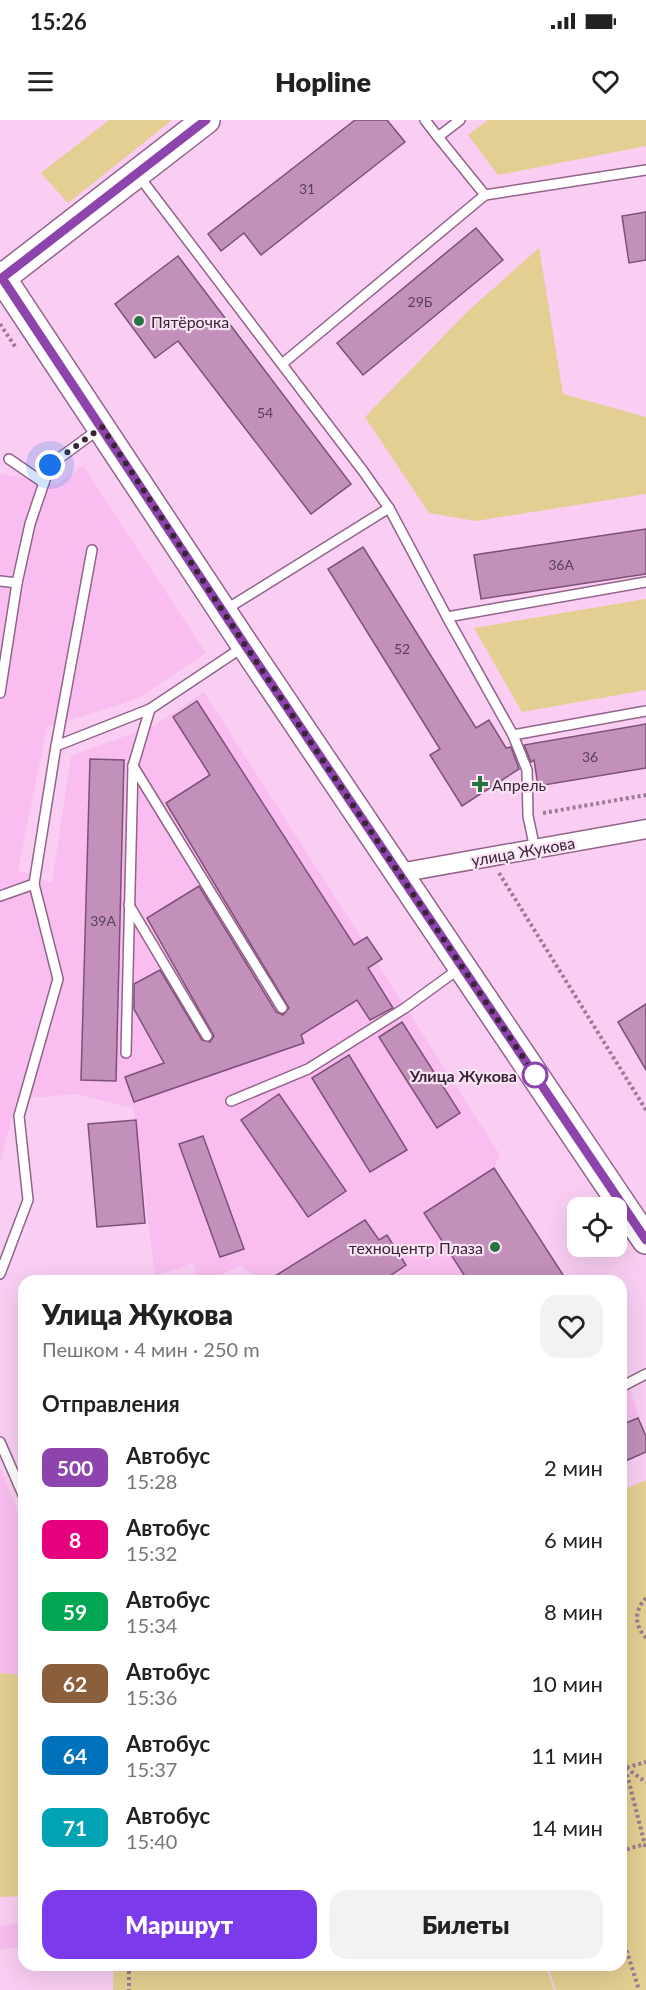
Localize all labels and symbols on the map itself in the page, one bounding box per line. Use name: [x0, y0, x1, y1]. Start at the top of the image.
house number: 31: [299, 180, 315, 197]
house number: 29Б: [408, 293, 433, 310]
place label: Пятёрочка: [151, 312, 229, 331]
marker: Пятёрочка: [132, 314, 146, 328]
house number: 54: [257, 404, 273, 421]
your location: [35, 450, 65, 480]
house number: 36А: [548, 556, 574, 573]
house number: 52: [394, 640, 410, 657]
house number: 36: [582, 748, 598, 765]
place label: Апрель: [492, 775, 547, 794]
marker: Апрель: [473, 777, 487, 791]
street label: улица Жукова: [470, 833, 576, 869]
house number: 39А: [90, 912, 116, 929]
marker: Улица Жукова: [522, 1062, 548, 1088]
place label: Улица Жукова: [409, 1066, 517, 1085]
place label: техноцентр Плаза: [349, 1238, 483, 1257]
marker: техноцентр Плаза: [488, 1240, 502, 1254]

